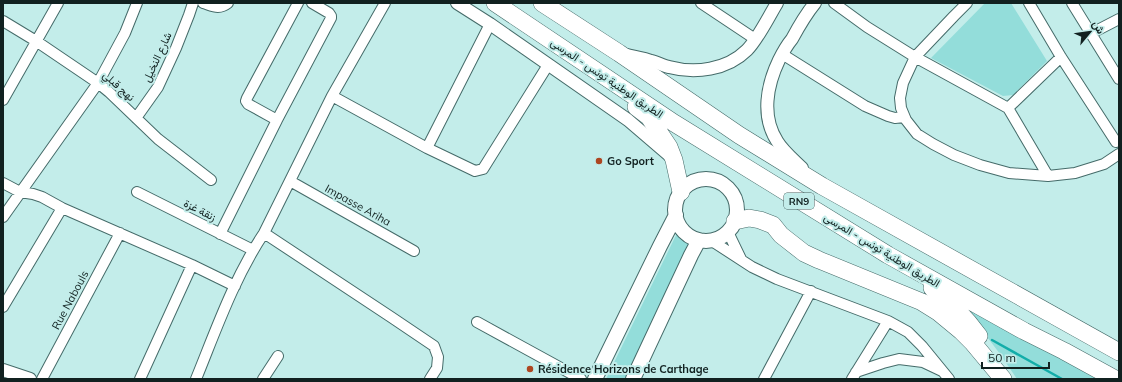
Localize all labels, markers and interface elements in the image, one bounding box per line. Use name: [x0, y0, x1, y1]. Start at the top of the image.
north arrow: [1070, 12, 1110, 52]
text: ش: [1089, 18, 1108, 36]
street label: شارع النخيل: [139, 29, 176, 85]
street label: الطريق الوطنية تونس - المرسى: [548, 35, 666, 121]
street label: نهج قبلي: [98, 68, 138, 106]
place label: Go Sport: [607, 154, 654, 168]
marker: Go Sport: [594, 156, 604, 166]
street label: Impasse Ariha: [323, 181, 393, 229]
road number: RN9: [784, 193, 814, 209]
street label: زنقة غزة: [181, 196, 219, 224]
street label: الطريق الوطنية تونس - المرسى: [821, 210, 943, 290]
street label: Rue Nabouls: [49, 268, 91, 332]
scale bar: [982, 344, 1049, 370]
text: 50 m: [988, 350, 1016, 365]
place label: Résidence Horizons de Carthage: [538, 362, 709, 376]
marker: Résidence Horizons de Carthage: [525, 364, 535, 374]

